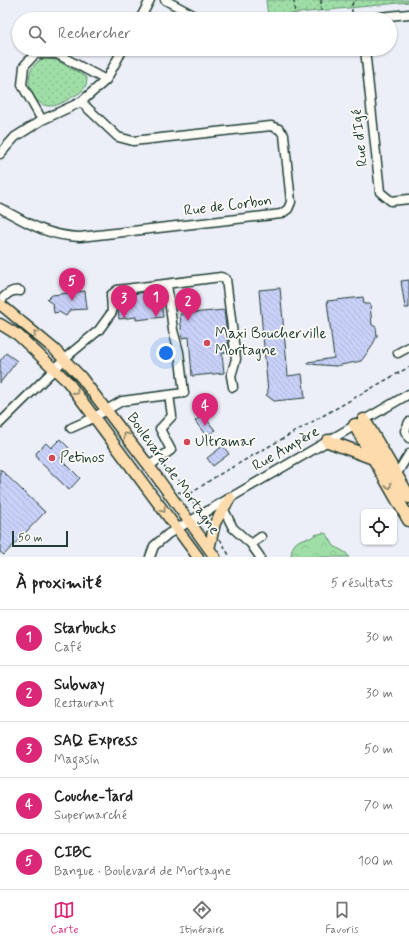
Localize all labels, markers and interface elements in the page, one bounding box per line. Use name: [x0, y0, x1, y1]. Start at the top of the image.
search box: [12, 12, 397, 56]
icon: search: [26, 23, 48, 45]
text: Rechercher: [58, 24, 131, 44]
street label: Rue d'Igé: [347, 108, 373, 168]
street label: Rue de Corbon: [183, 191, 273, 221]
pin: 5: [59, 268, 85, 301]
pin: 1: [143, 284, 169, 317]
pin: 3: [111, 285, 137, 318]
pin: 2: [175, 288, 201, 321]
place label: Maxi Boucherville Mortagne: [215, 324, 327, 361]
one-way arrow: [33, 330, 41, 338]
marker: Maxi Boucherville Mortagne: [202, 338, 212, 348]
your location: [156, 343, 176, 363]
one-way arrow: [72, 387, 79, 395]
pin: 4: [192, 393, 218, 426]
street label: Boulevard de Mortagne: [122, 409, 224, 539]
street label: Rue Ampère: [249, 422, 323, 476]
one-way arrow: [124, 432, 131, 439]
place label: Ultramar: [195, 432, 256, 452]
marker: Ultramar: [182, 437, 192, 447]
place label: Petinos: [60, 448, 105, 468]
marker: Petinos: [47, 453, 57, 463]
one-way arrow: [385, 482, 392, 489]
one-way arrow: [158, 506, 165, 513]
map controls: [361, 509, 397, 545]
button: locate: [361, 509, 397, 545]
scale bar: [12, 529, 68, 548]
text: 50 m: [18, 531, 43, 545]
text: À proximité: [16, 572, 101, 594]
text: 5 résultats: [331, 575, 393, 592]
text: Starbucks: [54, 619, 116, 639]
text: 1: [26, 629, 32, 646]
text: 30 m: [366, 629, 393, 646]
text: Café: [54, 639, 81, 656]
text: Subway: [54, 675, 105, 695]
text: 2: [26, 685, 32, 702]
text: 30 m: [366, 685, 393, 702]
text: Restaurant: [54, 695, 114, 712]
text: SAQ Express: [54, 731, 137, 751]
text: 3: [26, 741, 32, 758]
text: 50 m: [364, 741, 393, 758]
text: Magasin: [54, 751, 99, 768]
text: Couche-Tard: [54, 787, 133, 807]
text: 4: [25, 797, 33, 814]
text: 70 m: [364, 797, 393, 814]
text: Supermarché: [54, 807, 127, 824]
text: CIBC: [54, 843, 91, 863]
text: 5: [25, 853, 33, 870]
text: 100 m: [358, 853, 393, 870]
text: Banque · Boulevard de Mortagne: [54, 863, 231, 880]
tab: Carte: [50, 899, 79, 937]
tab: Itinéraire: [179, 899, 224, 937]
tab: Favoris: [325, 899, 359, 937]

